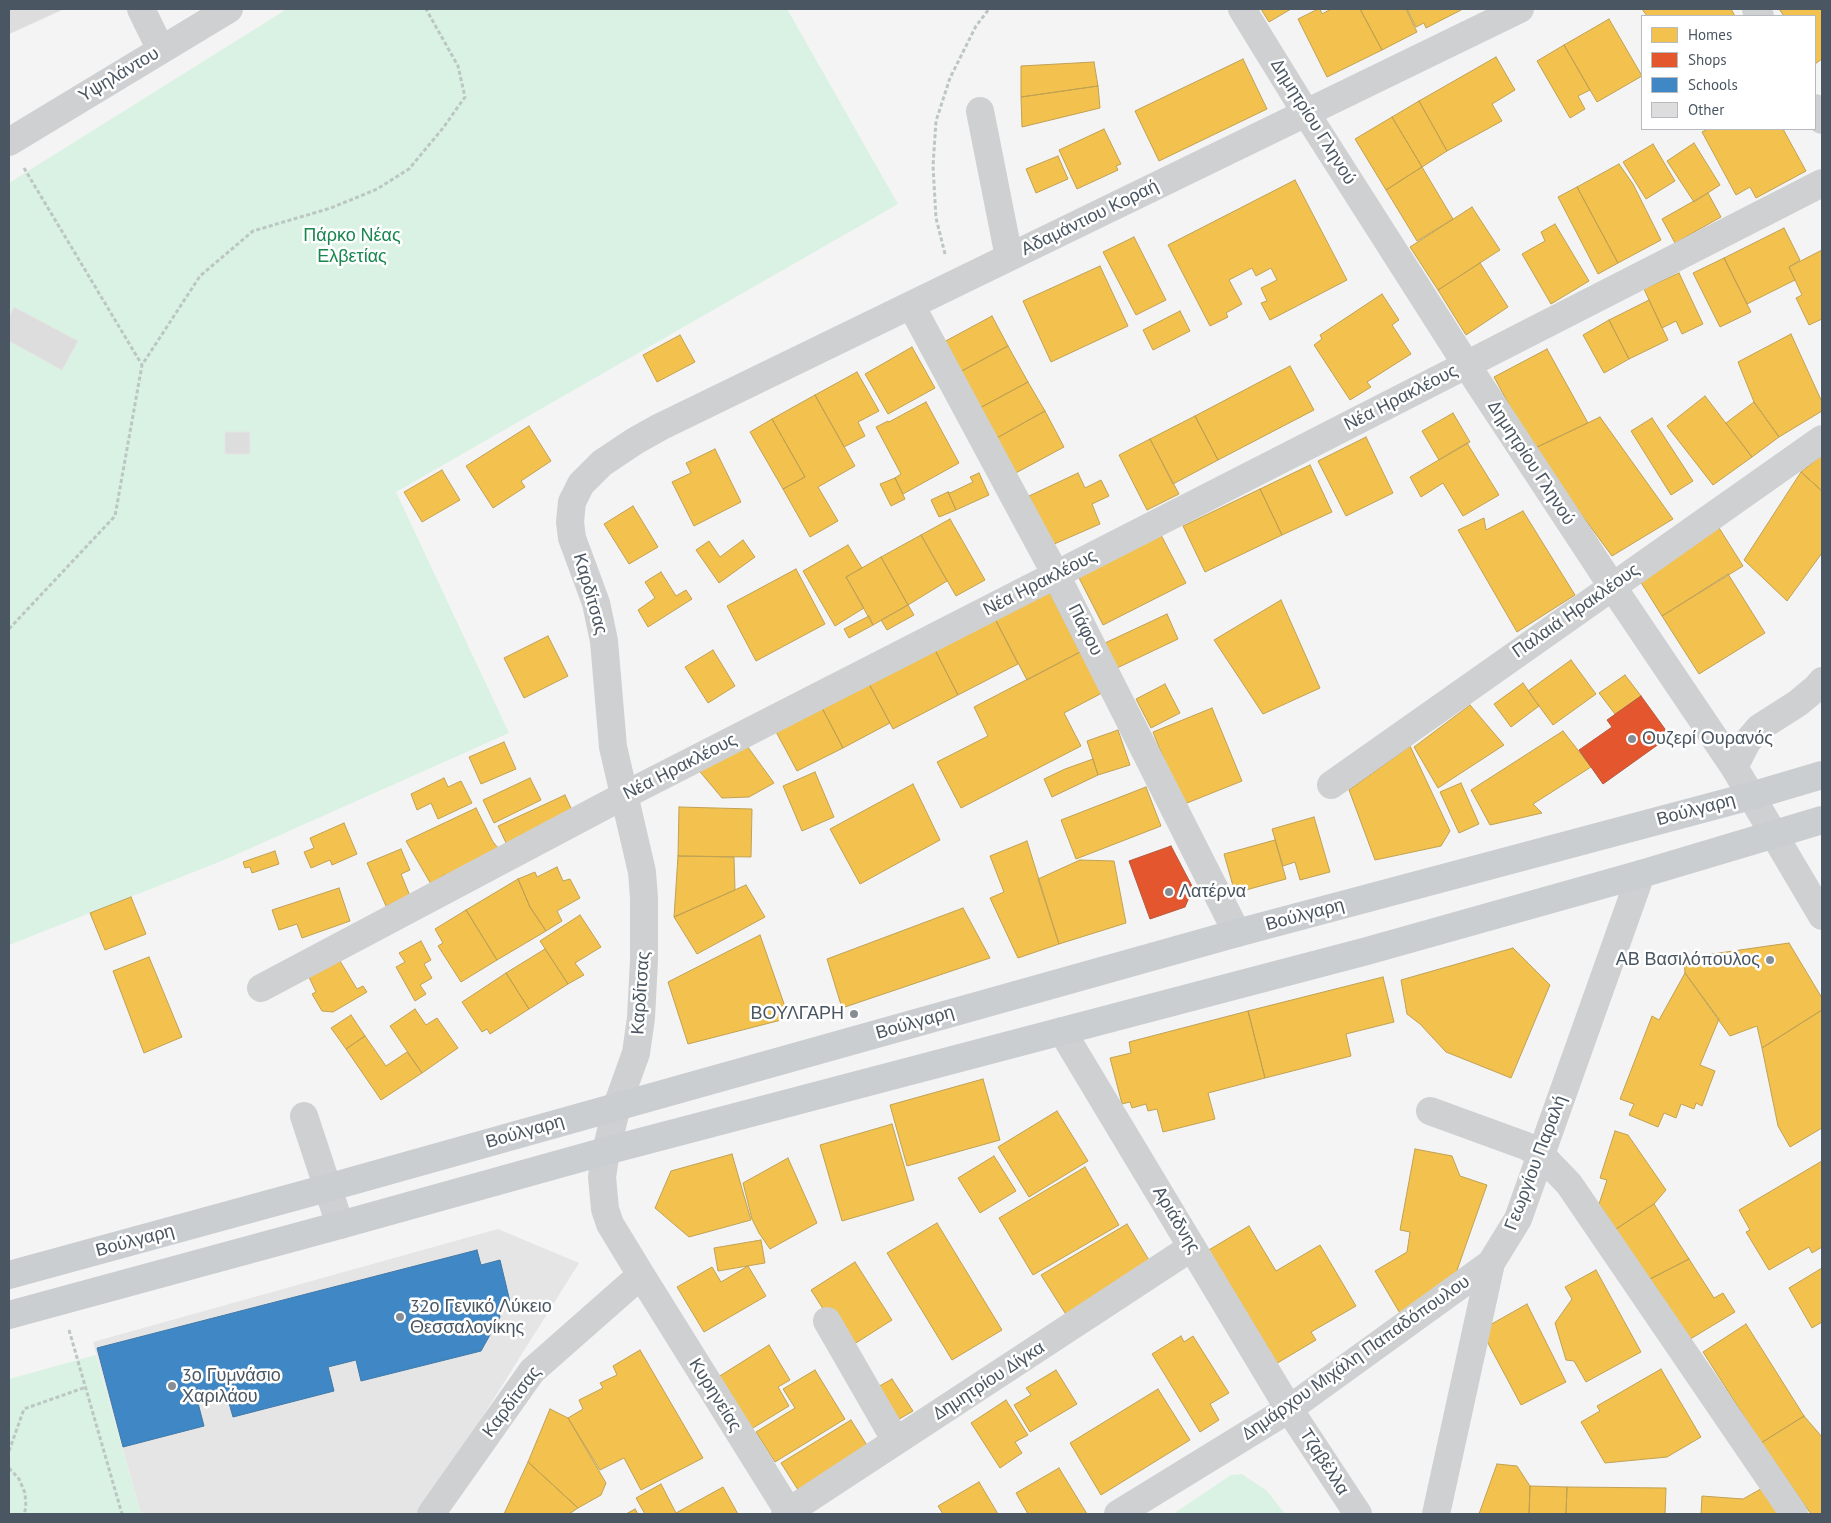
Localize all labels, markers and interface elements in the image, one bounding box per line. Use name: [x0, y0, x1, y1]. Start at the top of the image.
legend: [1641, 15, 1816, 130]
text: Homes: [1688, 25, 1732, 44]
street label: Υψηλάντου: [75, 43, 163, 107]
text: Shops: [1688, 50, 1727, 69]
street label: Δημητρίου Γληνού: [1266, 55, 1360, 189]
text: Schools: [1688, 75, 1738, 94]
text: Other: [1688, 100, 1724, 119]
street label: Αδαμάντιου Κοραή: [1018, 175, 1162, 261]
park label: Πάρκο Νέας Ελβετίας: [303, 225, 401, 268]
street label: Νέα Ηρακλέους: [1341, 360, 1461, 436]
street label: Δημητρίου Γληνού: [1483, 397, 1579, 529]
street label: Νέα Ηρακλέους: [980, 545, 1100, 621]
street label: Καρδίτσας: [568, 551, 612, 637]
street label: Παλαιά Ηρακλέους: [1508, 559, 1644, 663]
street label: Πάφου: [1063, 601, 1107, 659]
place label: Ουζερί Ουρανός: [1642, 728, 1773, 750]
street label: Νέα Ηρακλέους: [620, 729, 740, 805]
marker: Ουζερί Ουρανός: [1626, 733, 1638, 745]
street label: Βούλγαρη: [1654, 789, 1738, 831]
place label: Λατέρνα: [1179, 881, 1246, 903]
marker: Λατέρνα: [1163, 886, 1175, 898]
street label: Βούλγαρη: [1263, 894, 1347, 936]
place label: ΑΒ Βασιλόπουλος: [1616, 949, 1760, 971]
street label: Καρδίτσας: [627, 951, 655, 1035]
marker: ΑΒ Βασιλόπουλος: [1764, 954, 1776, 966]
street label: Βούλγαρη: [873, 1002, 957, 1044]
place label: ΒΟΥΛΓΑΡΗ: [751, 1003, 844, 1025]
marker: ΒΟΥΛΓΑΡΗ: [848, 1008, 860, 1020]
street label: Γεωργίου Παραλή: [1500, 1092, 1572, 1234]
street label: Βούλγαρη: [483, 1111, 567, 1153]
street label: Αριάδνης: [1148, 1183, 1204, 1257]
street label: Βούλγαρη: [93, 1220, 177, 1262]
street label: Δημάρχου Μιχάλη Παπαδόπουλου: [1238, 1271, 1474, 1445]
place label: 32ο Γενικό Λύκειο Θεσσαλονίκης: [410, 1296, 552, 1338]
marker: 32ο Γενικό Λύκειο Θεσσαλονίκης: [394, 1311, 406, 1323]
street label: Δημητρίου Δίγκα: [929, 1337, 1049, 1425]
street label: Κυρηνείας: [684, 1354, 746, 1436]
street label: Καρδίτσας: [478, 1362, 546, 1442]
place label: 3ο Γυμνάσιο Χαριλάου: [182, 1365, 281, 1408]
marker: 3ο Γυμνάσιο Χαριλάου: [166, 1380, 178, 1392]
street label: Τζαβέλλα: [1295, 1425, 1353, 1499]

